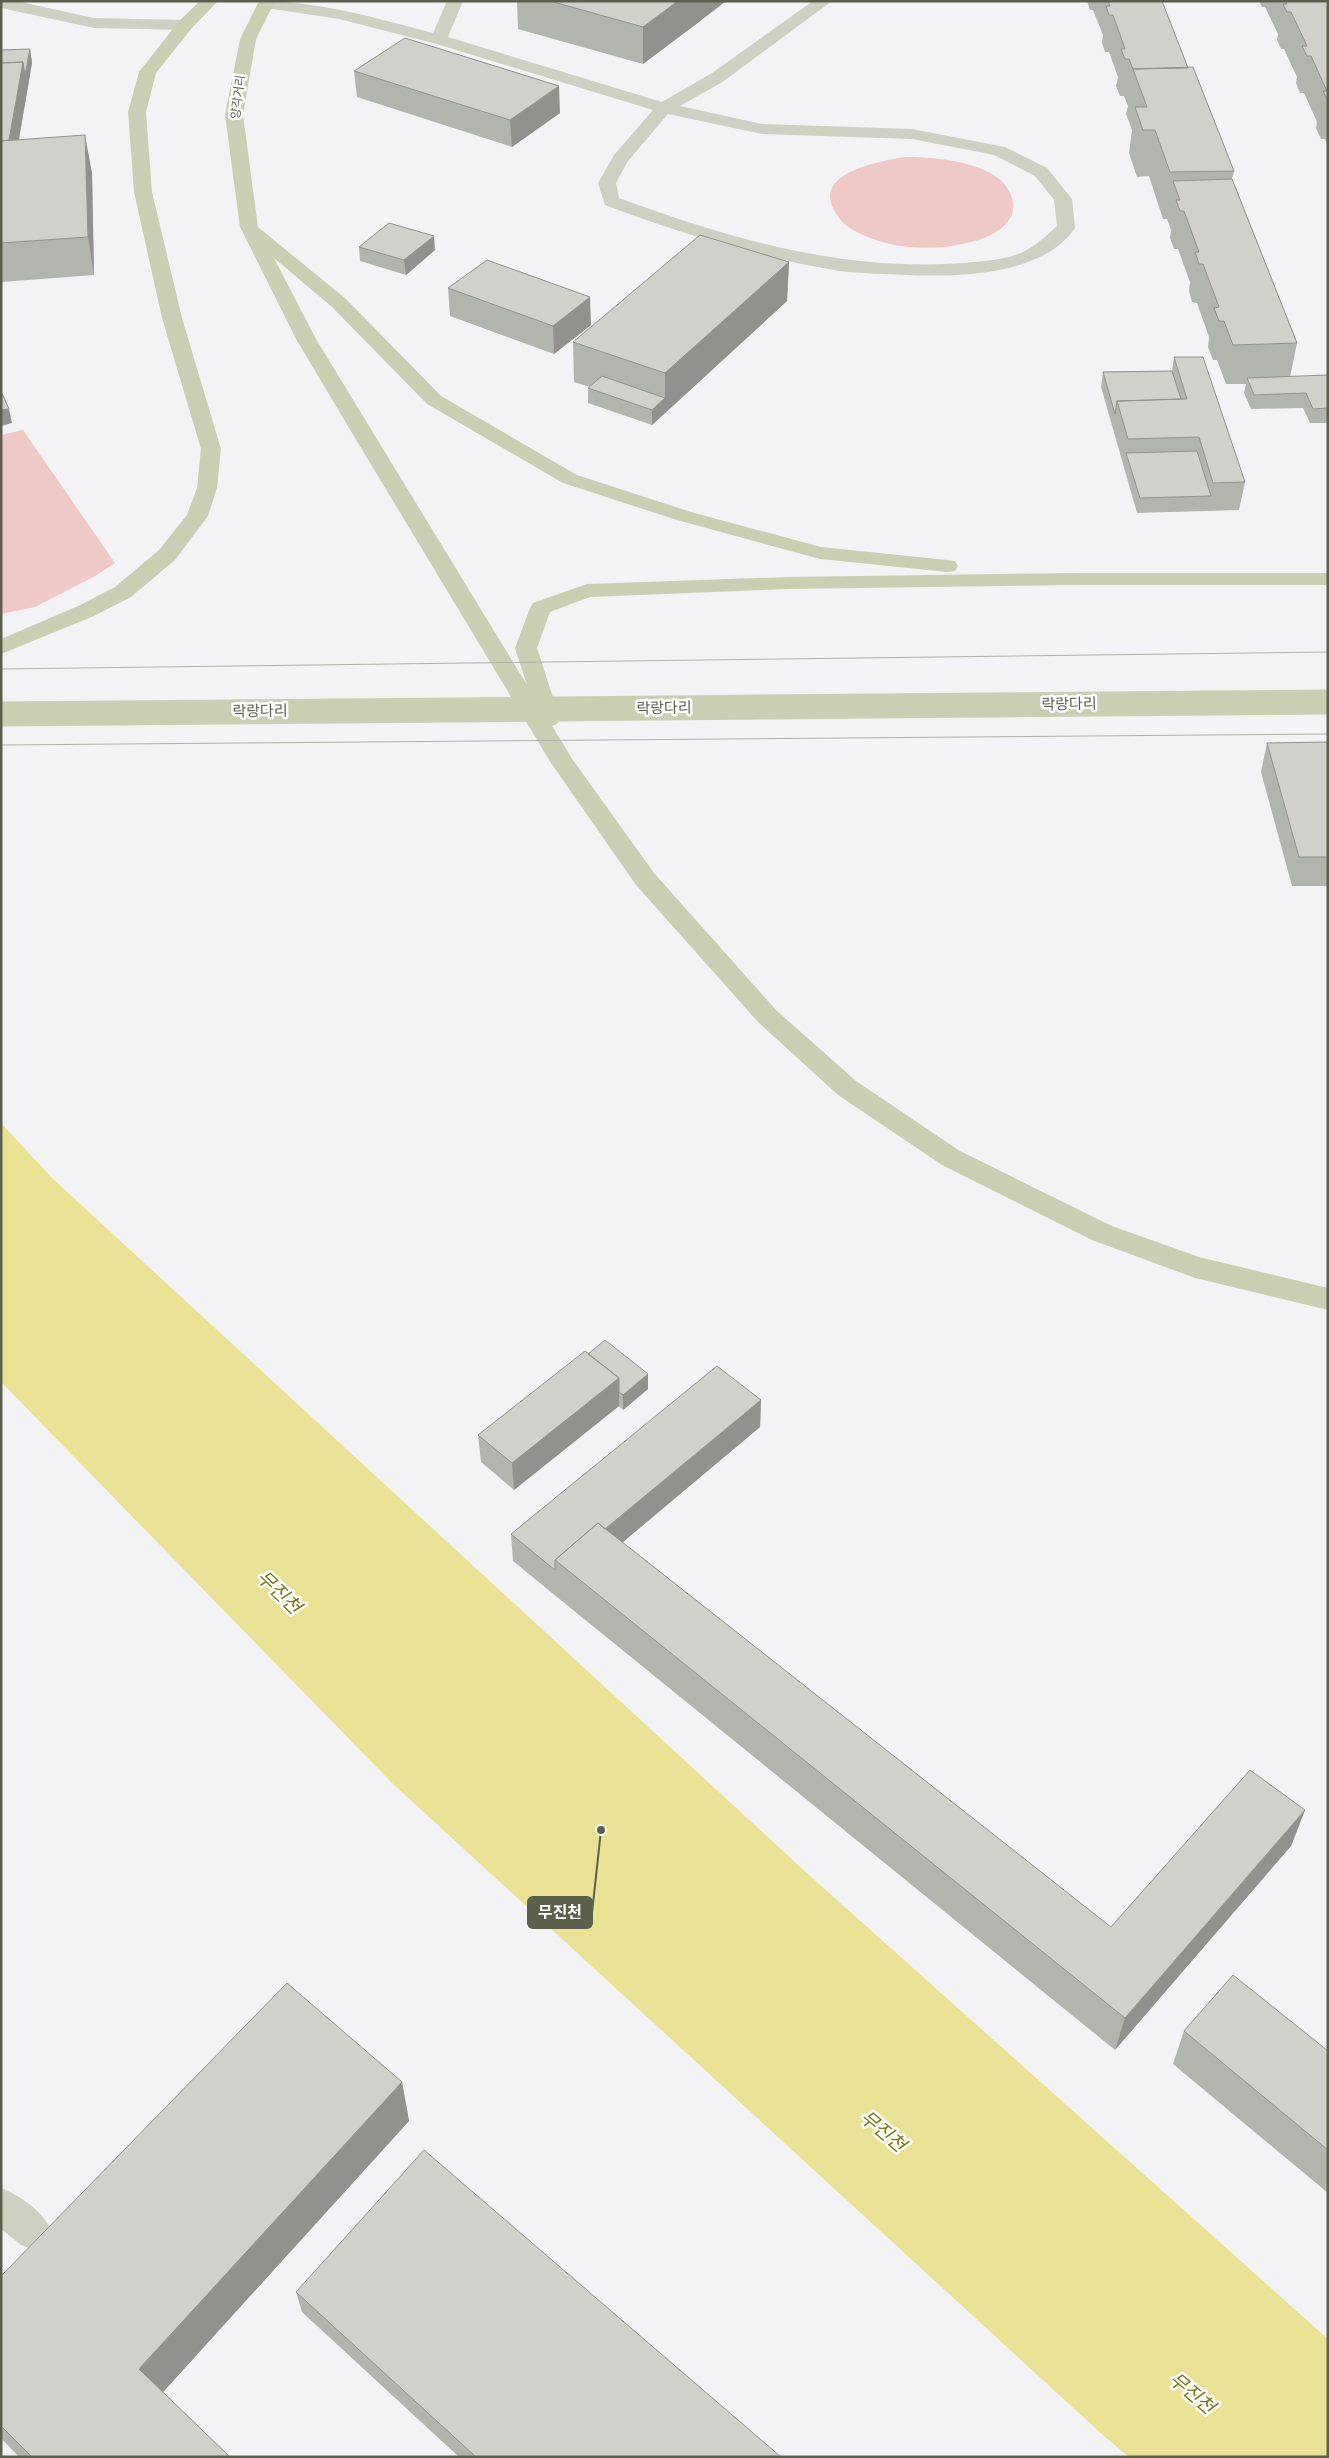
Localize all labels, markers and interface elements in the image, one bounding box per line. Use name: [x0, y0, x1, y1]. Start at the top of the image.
street label: 양각거리: [228, 74, 248, 120]
street label: 락랑다리: [1041, 695, 1097, 713]
street label: 락랑다리: [636, 699, 692, 717]
street label: 락랑다리: [232, 702, 288, 720]
water label: 무진천: [252, 1566, 307, 1620]
callout: 무진천: [528, 1897, 592, 1928]
text: 무진천: [538, 1903, 582, 1922]
water label: 무진천: [856, 2105, 912, 2158]
water label: 무진천: [1165, 2367, 1221, 2420]

